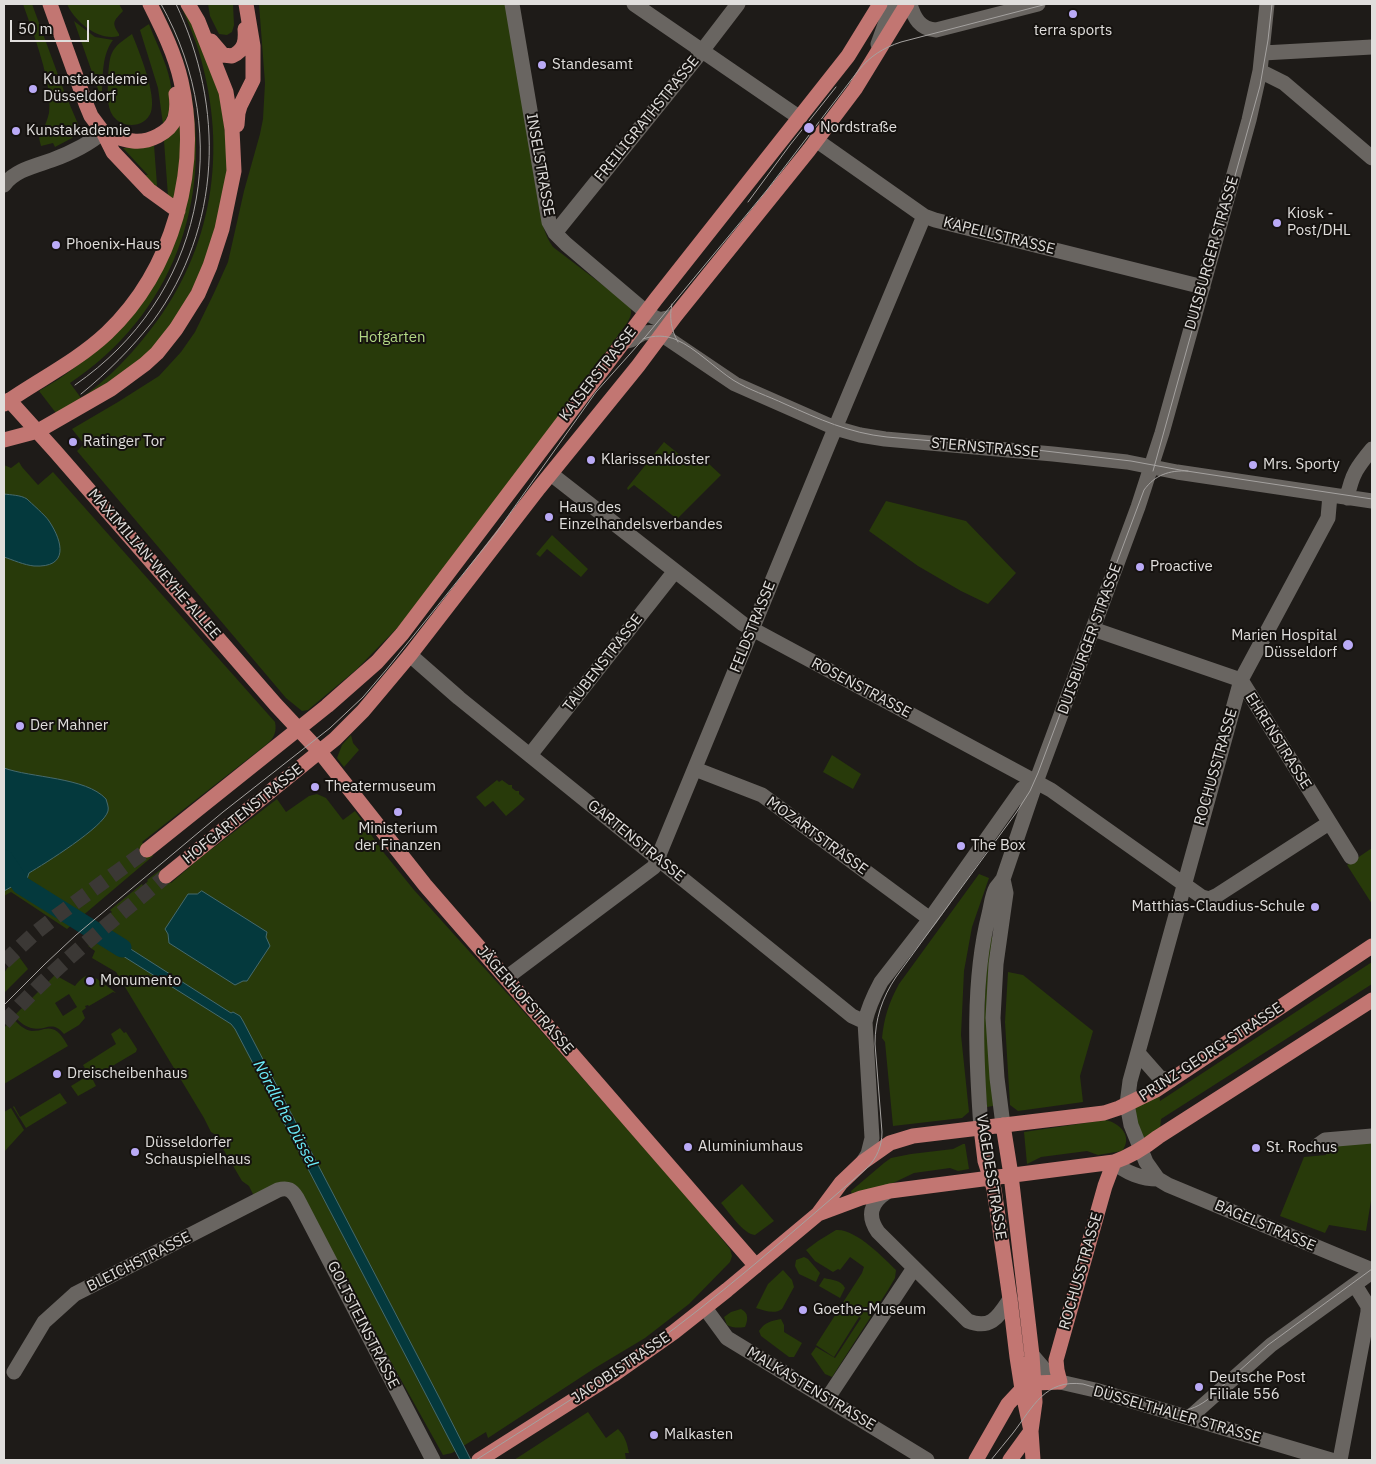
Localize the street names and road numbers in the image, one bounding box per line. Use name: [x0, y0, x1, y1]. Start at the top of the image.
street label: FREILIGRATHSTRASSE: [591, 53, 703, 185]
street label: INSELSTRASSE: [522, 112, 558, 218]
street label: DUISBURGER STRASSE: [1181, 174, 1243, 332]
street label: KAPELLSTRASSE: [941, 213, 1057, 259]
street label: KAISERSTRASSE: [556, 323, 640, 425]
street label: STERNSTRASSE: [930, 434, 1040, 462]
street label: MAXIMILIAN-WEYHE-ALLEE: [84, 485, 224, 643]
street label: DUISBURGER STRASSE: [1054, 561, 1126, 717]
street label: FELDSTRASSE: [726, 579, 780, 675]
street label: TAUBENSTRASSE: [559, 611, 647, 715]
street label: ROSENSTRASSE: [808, 654, 914, 722]
street label: EHRENSTRASSE: [1241, 689, 1315, 793]
street label: ROCHUSSTRASSE: [1191, 706, 1241, 828]
street label: HOFGARTENSTRASSE: [179, 760, 307, 868]
street label: MOZARTSTRASSE: [763, 793, 871, 879]
street label: GARTENSTRASSE: [584, 796, 688, 886]
street label: JÄGERHOFSTRASSE: [473, 942, 577, 1058]
street label: PRINZ-GEORG-STRASSE: [1136, 999, 1286, 1105]
street label: VAGEDESSTRASSE: [972, 1113, 1010, 1241]
street label: BAGELSTRASSE: [1212, 1197, 1318, 1255]
street label: ROCHUSSTRASSE: [1056, 1210, 1106, 1332]
street label: BLEICHSTRASSE: [84, 1228, 194, 1296]
street label: GOLTSTEINSTRASSE: [323, 1258, 403, 1392]
street label: JACOBISTRASSE: [568, 1328, 674, 1408]
street label: MALKASTENSTRASSE: [743, 1343, 879, 1435]
street label: DÜSSELTHALER STRASSE: [1091, 1382, 1263, 1448]

